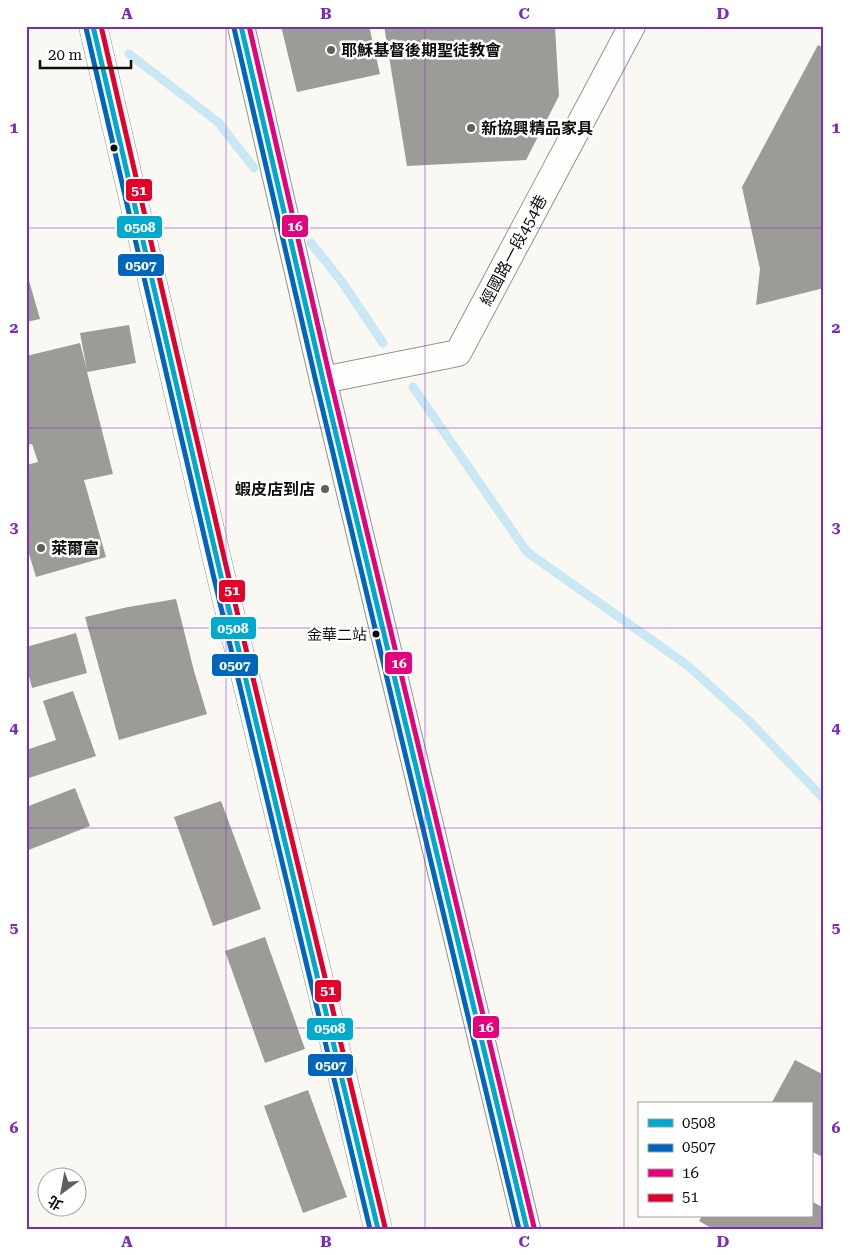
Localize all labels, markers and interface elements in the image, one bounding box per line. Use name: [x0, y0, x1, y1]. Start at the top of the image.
text: A: [121, 4, 133, 23]
text: B: [320, 4, 332, 23]
text: C: [518, 4, 530, 23]
text: D: [717, 4, 730, 23]
scale bar: [40, 38, 131, 70]
place label: 耶穌基督後期聖徒教會: [341, 41, 501, 60]
marker: 耶穌基督後期聖徒教會: [325, 44, 337, 56]
text: 20 m: [48, 46, 83, 64]
text: 1: [10, 118, 19, 137]
text: 1: [832, 118, 841, 137]
place label: 新協興精品家具: [481, 119, 593, 138]
marker: 新協興精品家具: [465, 122, 477, 134]
unlabelled marker: [109, 143, 119, 153]
line badge: 51: [125, 178, 153, 202]
text: 51: [131, 182, 147, 198]
street label: 經國路一段454巷: [476, 192, 551, 309]
line badge: 16: [281, 214, 309, 238]
line badge: 0508: [116, 215, 163, 239]
text: 16: [287, 218, 303, 234]
text: 0508: [124, 219, 156, 235]
line badge: 0507: [117, 253, 165, 277]
text: 0507: [125, 257, 157, 273]
text: 2: [10, 318, 19, 337]
text: 2: [832, 318, 841, 337]
place label: 蝦皮店到店: [235, 480, 315, 499]
marker: 蝦皮店到店: [319, 483, 331, 495]
text: 3: [10, 518, 19, 537]
text: 3: [832, 518, 841, 537]
place label: 萊爾富: [51, 539, 99, 558]
marker: 萊爾富: [35, 542, 47, 554]
line badge: 51: [218, 579, 246, 603]
text: 51: [224, 582, 240, 598]
line badge: 0508: [210, 616, 257, 640]
text: 0508: [217, 620, 249, 636]
place label: 金華二站: [307, 626, 367, 644]
marker: 金華二站: [371, 629, 381, 639]
line badge: 16: [384, 651, 413, 675]
line badge: 0507: [211, 653, 259, 677]
text: 16: [391, 655, 407, 671]
text: 0507: [219, 657, 251, 673]
text: 4: [10, 718, 19, 737]
text: 4: [832, 718, 841, 737]
text: 5: [10, 918, 19, 937]
text: 5: [832, 918, 841, 937]
line badge: 51: [314, 979, 342, 1003]
text: 51: [320, 982, 336, 998]
line badge: 16: [472, 1015, 500, 1039]
line badge: 0508: [306, 1017, 354, 1041]
text: 16: [478, 1019, 494, 1035]
text: 0508: [314, 1020, 346, 1036]
line badge: 0507: [307, 1053, 354, 1077]
text: 0507: [315, 1057, 347, 1073]
legend: [638, 1102, 812, 1218]
text: 0508: [682, 1114, 716, 1132]
text: 6: [10, 1118, 19, 1137]
text: 6: [832, 1118, 841, 1137]
text: 0507: [682, 1138, 716, 1156]
text: 16: [682, 1164, 699, 1182]
north arrow: [38, 1168, 88, 1218]
text: 51: [682, 1188, 699, 1206]
text: 北: [45, 1193, 65, 1214]
text: A: [121, 1232, 133, 1251]
text: B: [320, 1232, 332, 1251]
text: C: [518, 1232, 530, 1251]
text: D: [717, 1232, 730, 1251]

